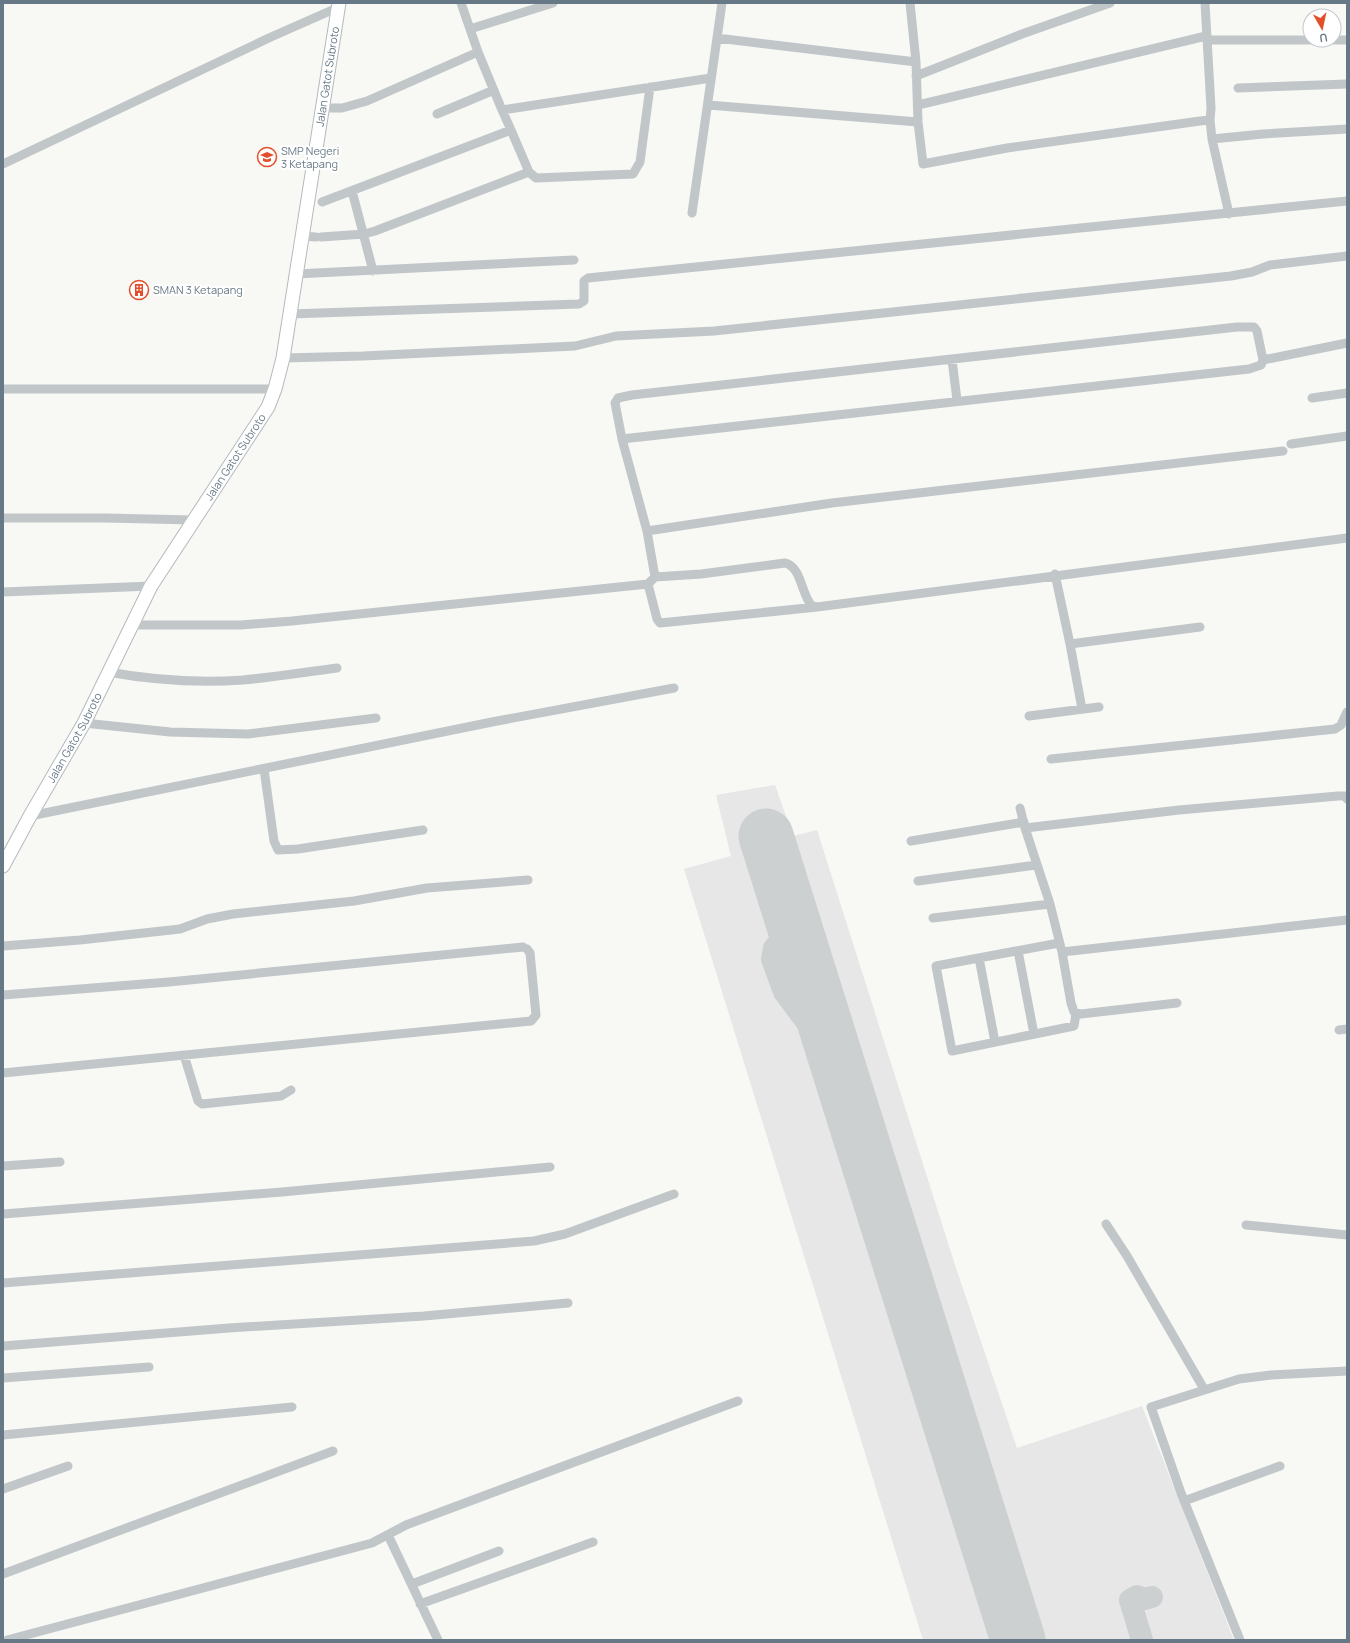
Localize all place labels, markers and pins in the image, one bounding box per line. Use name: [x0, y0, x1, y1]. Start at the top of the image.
place label: SMP Negeri 3 Ketapang: [281, 143, 339, 171]
school or university icon: SMP Negeri 3 Ketapang: [256, 146, 278, 168]
building icon: SMAN 3 Ketapang: [128, 279, 150, 301]
place label: SMAN 3 Ketapang: [153, 282, 243, 297]

